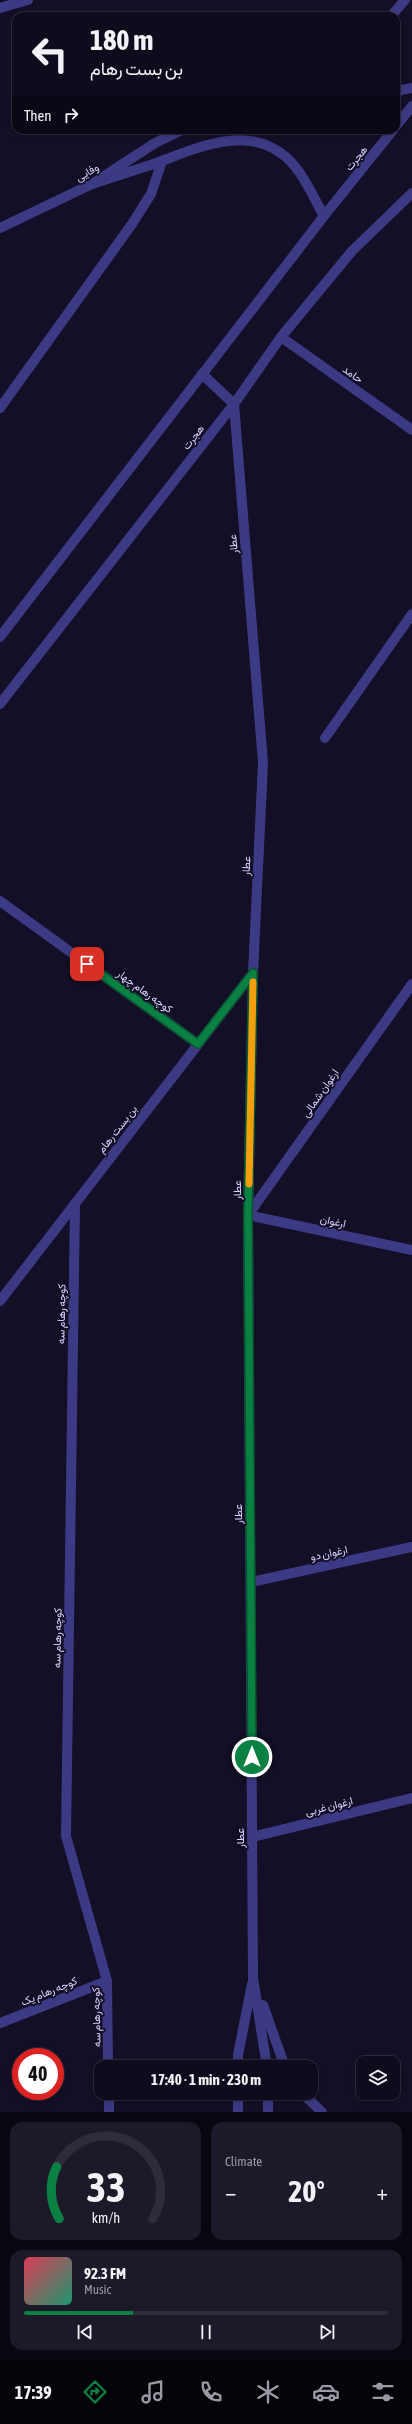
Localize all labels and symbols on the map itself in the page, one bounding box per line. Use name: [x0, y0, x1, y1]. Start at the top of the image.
street label: هجرت: [342, 143, 371, 173]
street label: وفایی: [73, 161, 101, 184]
street label: حامد: [341, 363, 365, 385]
street label: هجرت: [180, 422, 207, 452]
street label: عطار: [226, 533, 241, 555]
street label: عطار: [239, 856, 254, 877]
pin: [70, 947, 104, 981]
street label: کوچه رهام چهار: [113, 966, 175, 1017]
street label: ارغوان شمالی: [299, 1067, 342, 1120]
street label: بن بست رهام: [95, 1103, 141, 1156]
street label: عطار: [231, 1180, 244, 1201]
street label: ارغوان: [319, 1212, 347, 1231]
street label: کوچه رهام سه: [54, 1284, 70, 1344]
street label: عطار: [232, 1504, 245, 1525]
street label: ارغوان دو: [309, 1543, 349, 1564]
street label: کوچه رهام سه: [50, 1608, 66, 1668]
position arrow: [231, 1736, 273, 1778]
street label: ارغوان غربی: [304, 1794, 354, 1819]
street label: عطار: [234, 1828, 247, 1849]
street label: کوچه رهام یک: [19, 1974, 80, 2010]
street label: کوچه رهام سه: [89, 1987, 105, 2047]
speed limit sign: 40: [12, 2048, 64, 2100]

